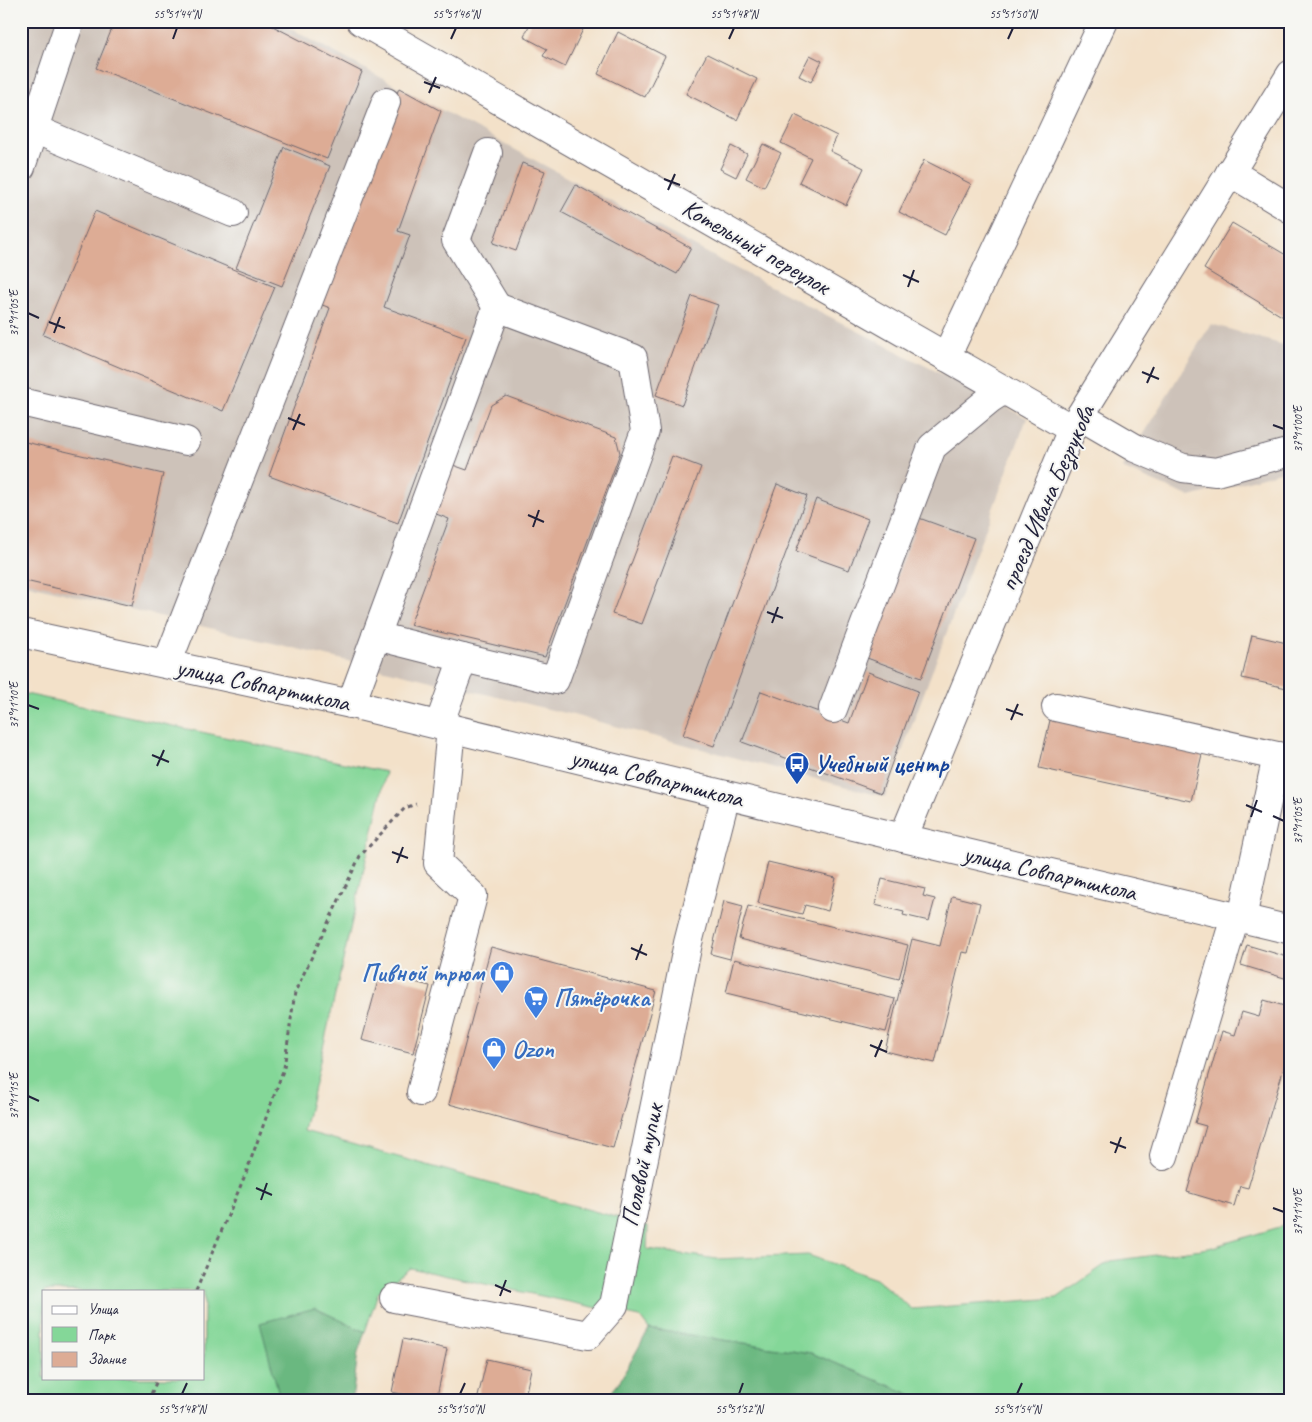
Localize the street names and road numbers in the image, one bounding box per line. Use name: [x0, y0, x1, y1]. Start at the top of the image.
street label: Котельный переулок: [676, 192, 838, 304]
street label: проезд Ивана Безрукова: [992, 398, 1104, 596]
street label: улица Совпартшкола: [171, 651, 355, 719]
street label: улица Совпартшкола: [566, 741, 748, 815]
street label: улица Совпартшкола: [958, 837, 1142, 909]
street label: Полевой тупик: [613, 1099, 671, 1229]

